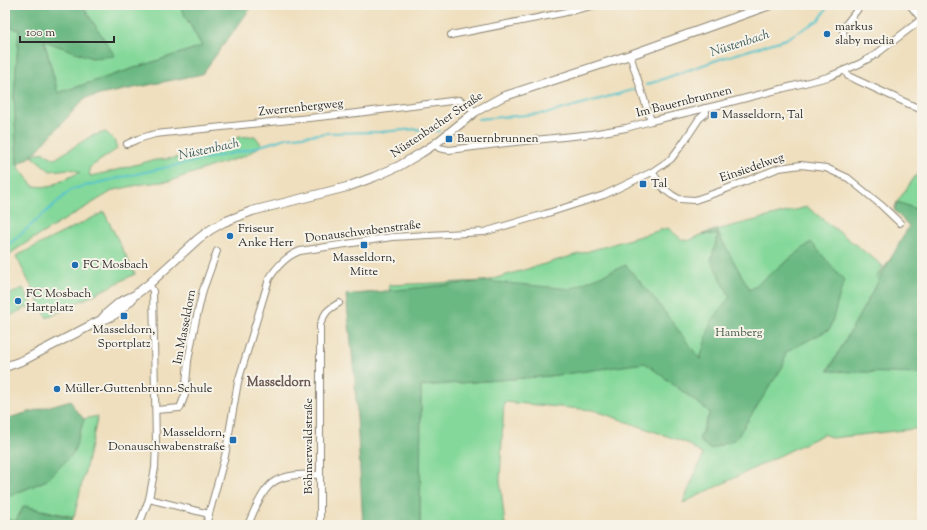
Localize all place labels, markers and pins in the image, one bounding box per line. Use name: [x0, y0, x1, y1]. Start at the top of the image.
place label: markus slaby media: [835, 18, 895, 50]
marker: markus slaby media: [822, 29, 832, 39]
place label: Masseldorn, Tal: [722, 106, 804, 124]
marker: Masseldorn, Tal: [709, 110, 719, 120]
place label: Bauernbrunnen: [457, 130, 539, 148]
marker: Bauernbrunnen: [444, 134, 454, 144]
place label: Tal: [651, 175, 668, 193]
marker: Tal: [638, 179, 648, 189]
place label: Friseur Anke Herr: [238, 220, 294, 252]
marker: Friseur Anke Herr: [225, 231, 235, 241]
marker: Masseldorn, Mitte: [359, 240, 369, 250]
place label: Masseldorn, Mitte: [333, 249, 395, 281]
place label: FC Mosbach: [83, 256, 148, 274]
marker: FC Mosbach: [70, 260, 80, 270]
place label: FC Mosbach Hartplatz: [26, 285, 91, 317]
marker: FC Mosbach Hartplatz: [13, 296, 23, 306]
marker: Masseldorn, Sportplatz: [119, 311, 129, 321]
place label: Masseldorn, Sportplatz: [93, 321, 155, 353]
place label: Müller-Guttenbrunn-Schule: [65, 380, 213, 398]
marker: Müller-Guttenbrunn-Schule: [52, 384, 62, 394]
place label: Masseldorn, Donauschwabenstraße: [108, 424, 225, 456]
marker: Masseldorn, Donauschwabenstraße: [228, 435, 238, 445]

